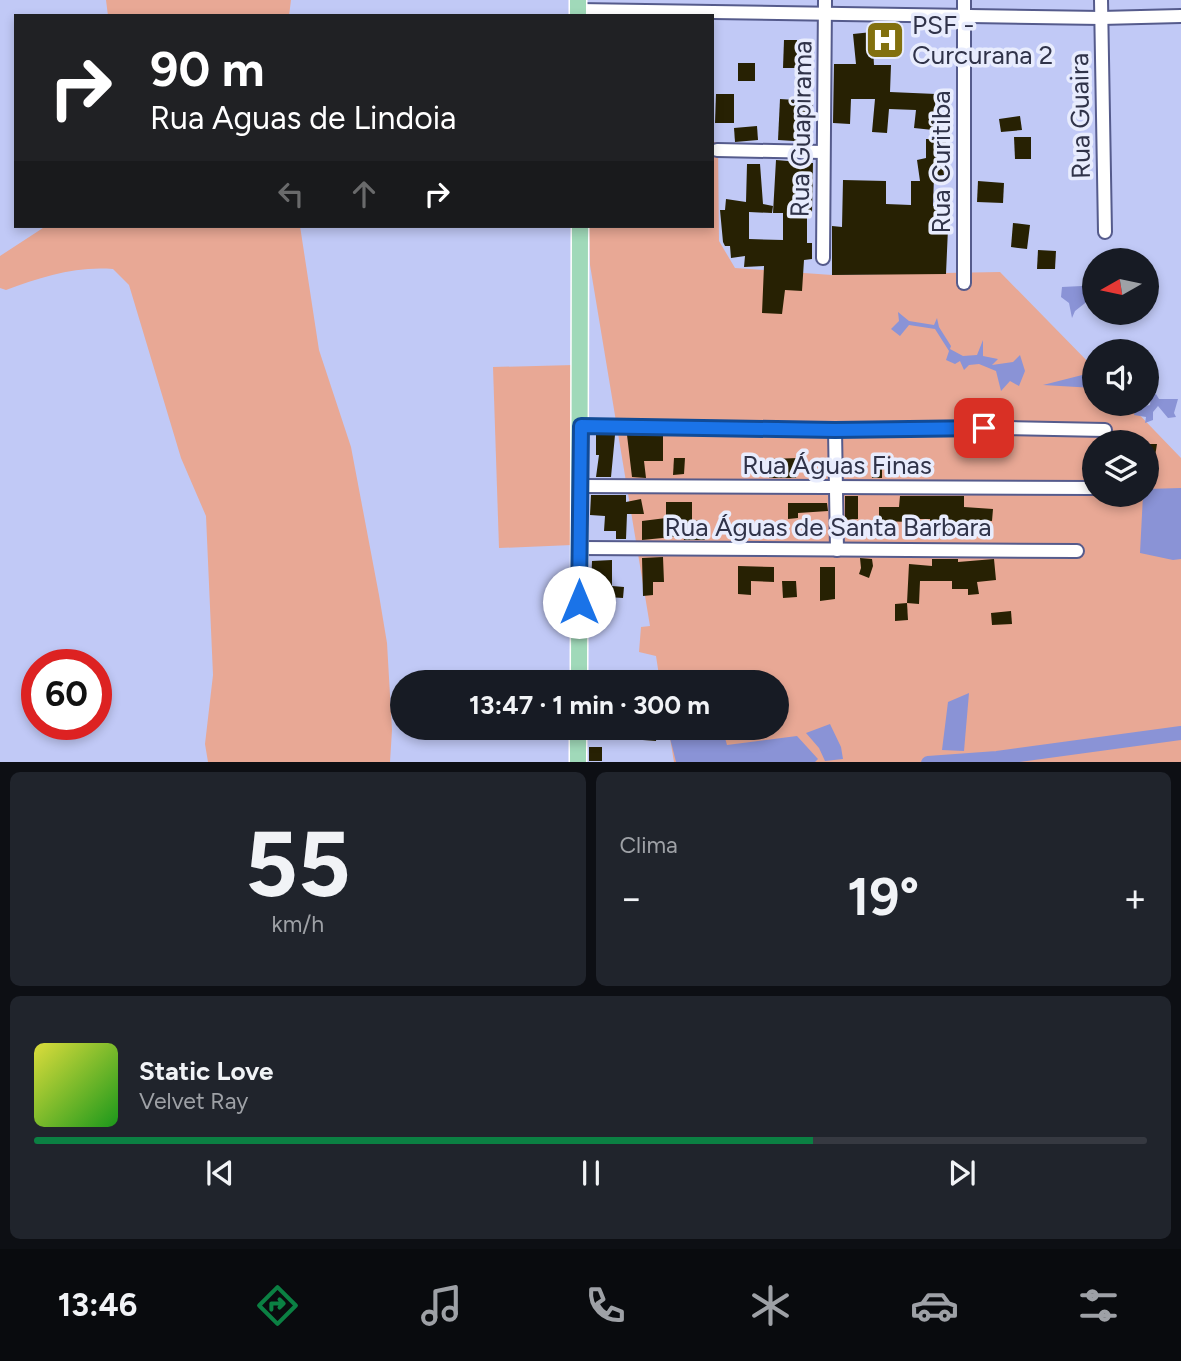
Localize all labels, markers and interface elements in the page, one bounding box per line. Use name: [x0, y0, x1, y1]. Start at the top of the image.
place label: PSF - Curcurana 2: [912, 9, 1053, 71]
hospital icon: PSF - Curcurana 2: [864, 19, 906, 61]
text: 90 m: [150, 39, 265, 98]
street label: Rua Guapirama: [783, 40, 819, 218]
icon: right: [35, 42, 126, 133]
street label: Rua Guaira: [1063, 53, 1097, 179]
street label: Rua Curitiba: [925, 91, 957, 233]
text: Rua Aguas de Lindoia: [150, 99, 456, 137]
icon: left: [272, 175, 310, 213]
icon: ahead: [345, 175, 383, 213]
icon: right: [418, 175, 456, 213]
north arrow: [1082, 248, 1158, 326]
map controls: [1082, 248, 1159, 507]
button: sound: [1082, 339, 1159, 416]
pin: [954, 398, 1014, 458]
icon: arrive: [965, 409, 1003, 447]
button: layers: [1082, 430, 1159, 507]
street label: Rua Águas Finas: [742, 449, 932, 481]
street label: Rua Águas de Santa Barbara: [664, 511, 992, 543]
position arrow: [542, 565, 616, 639]
speed limit sign: 60: [21, 649, 112, 740]
text: 13:47 · 1 min · 300 m: [469, 689, 710, 721]
text: 55: [245, 810, 351, 919]
text: Clima: [620, 831, 678, 859]
text: 19°: [847, 866, 919, 928]
text: −: [620, 875, 643, 921]
text: +: [1123, 875, 1147, 921]
text: km/h: [271, 910, 324, 938]
text: Static Love: [139, 1055, 273, 1087]
text: Velvet Ray: [139, 1087, 248, 1115]
icon: previous: [201, 1154, 239, 1192]
icon: pause: [572, 1154, 610, 1192]
icon: next: [943, 1154, 981, 1192]
icon: directions: [253, 1281, 302, 1330]
icon: music: [417, 1281, 466, 1330]
icon: phone: [581, 1281, 630, 1330]
icon: climate: [746, 1281, 795, 1330]
icon: car: [910, 1281, 959, 1330]
icon: filters: [1074, 1281, 1123, 1330]
text: 13:46: [58, 1286, 137, 1324]

